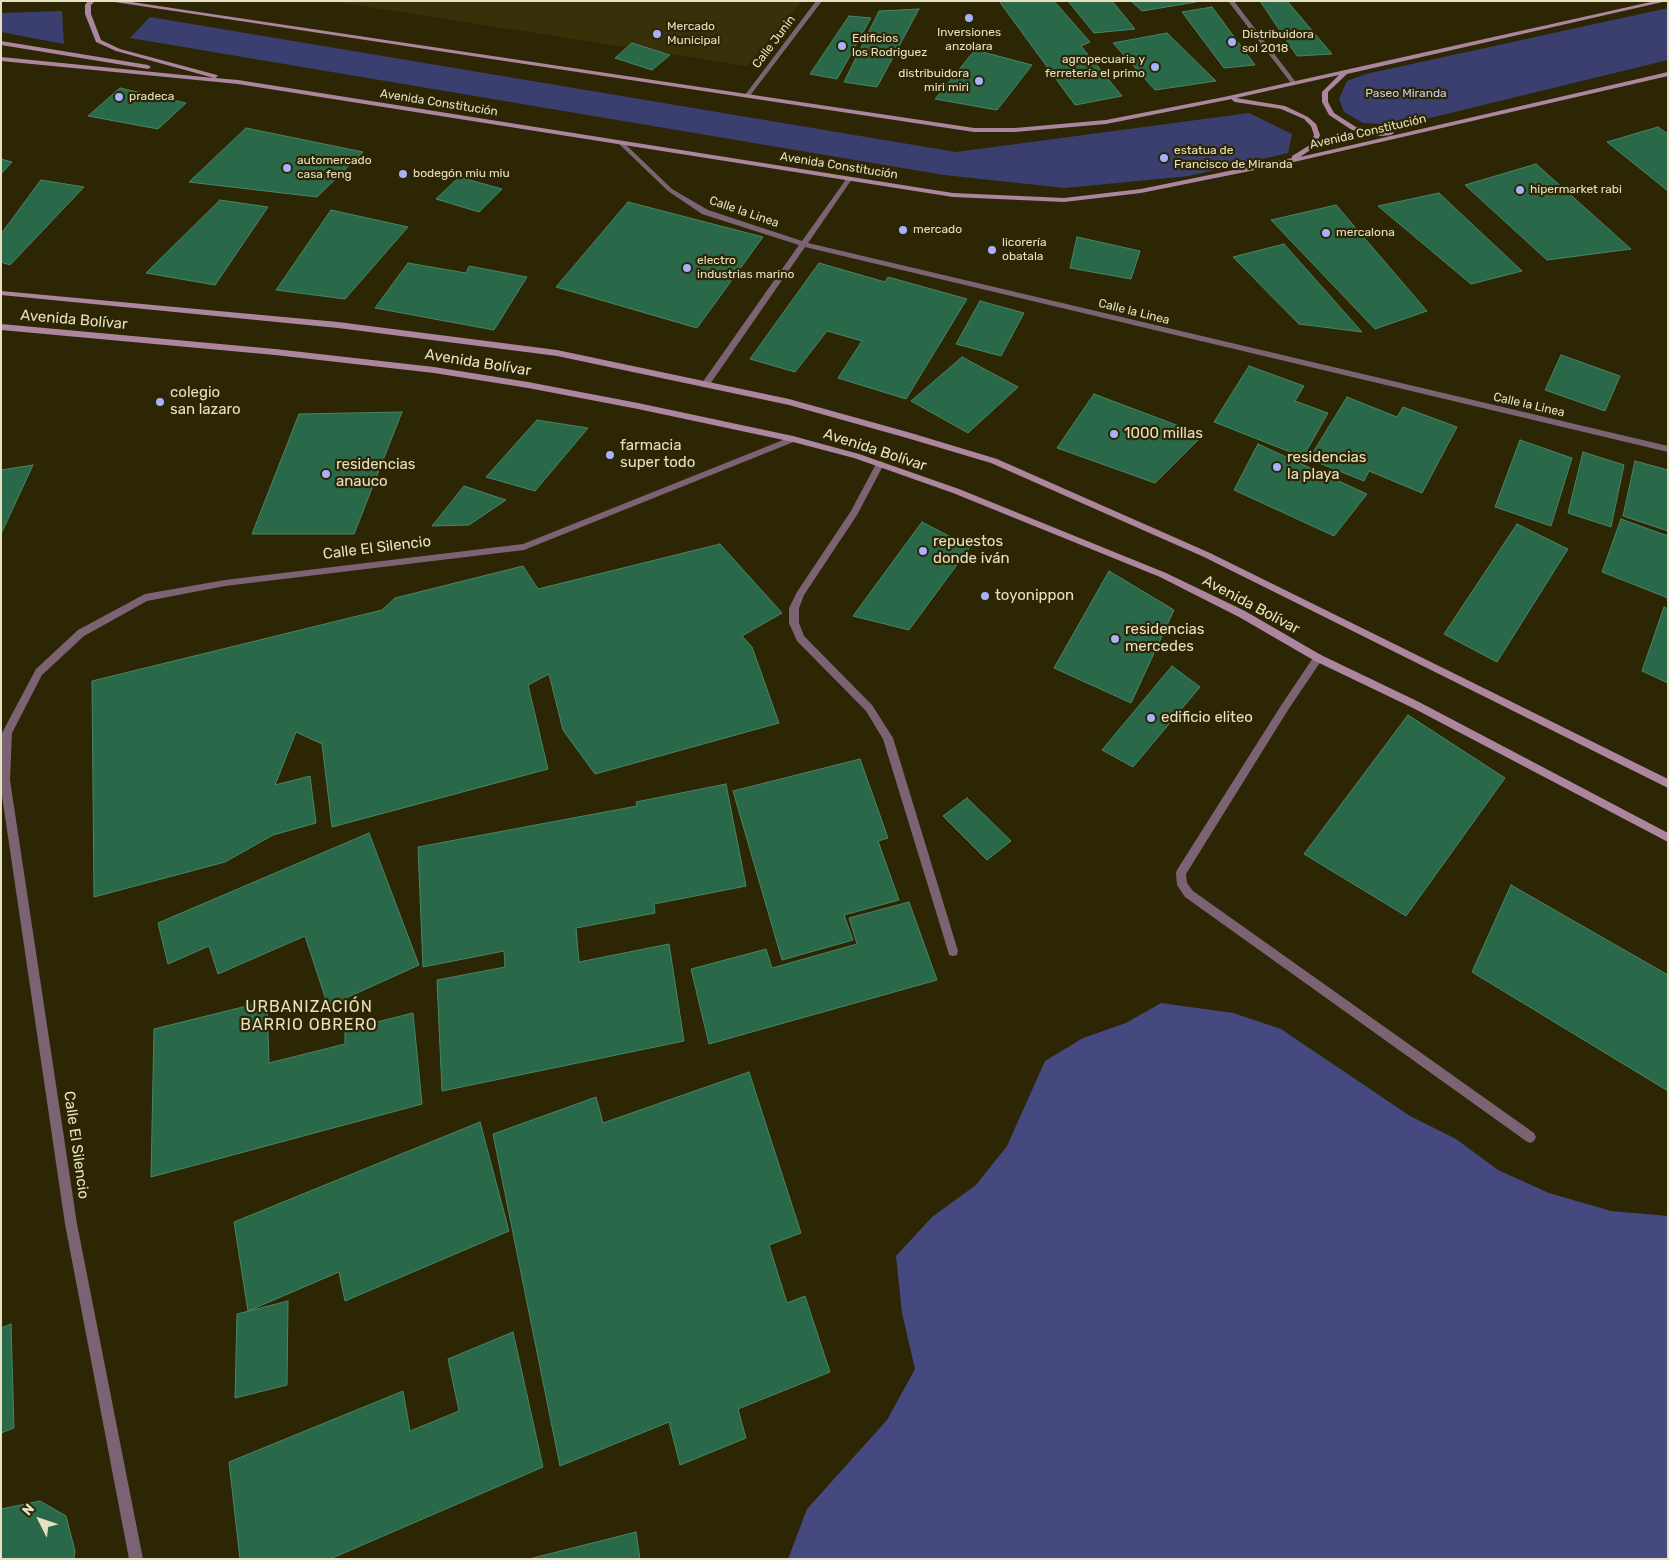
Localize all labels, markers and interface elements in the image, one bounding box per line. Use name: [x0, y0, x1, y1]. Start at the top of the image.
marker: Inversiones anzolara: [963, 12, 975, 24]
street label: Calle Junin: [749, 13, 799, 71]
place label: Mercado Municipal: [667, 20, 720, 48]
place label: Inversiones anzolara: [937, 26, 1001, 54]
marker: Mercado Municipal: [651, 28, 663, 40]
place label: Distribuidora sol 2018: [1242, 28, 1314, 56]
place label: Edificios los Rodriguez: [852, 32, 927, 60]
marker: Distribuidora sol 2018: [1226, 36, 1238, 48]
marker: Edificios los Rodriguez: [836, 40, 848, 52]
place label: agropecuaria y ferretería el primo: [1045, 53, 1145, 81]
marker: agropecuaria y ferretería el primo: [1149, 61, 1161, 73]
place label: distribuidora miri miri: [898, 67, 969, 95]
marker: distribuidora miri miri: [973, 75, 985, 87]
street label: Avenida Constitución: [379, 87, 499, 119]
park label: Paseo Miranda: [1365, 87, 1447, 101]
place label: pradeca: [129, 90, 174, 104]
marker: pradeca: [113, 91, 125, 103]
street label: Avenida Constitución: [1308, 112, 1428, 152]
place label: estatua de Francisco de Miranda: [1174, 144, 1293, 172]
street label: Avenida Constitución: [779, 150, 899, 182]
marker: estatua de Francisco de Miranda: [1158, 152, 1170, 164]
place label: automercado casa feng: [297, 154, 372, 182]
marker: automercado casa feng: [281, 162, 293, 174]
place label: bodegón miu miu: [413, 167, 510, 181]
marker: bodegón miu miu: [397, 168, 409, 180]
place label: hipermarket rabi: [1530, 183, 1622, 197]
marker: hipermarket rabi: [1514, 184, 1526, 196]
street label: Calle la Linea: [707, 193, 781, 231]
place label: mercado: [913, 223, 962, 237]
marker: mercado: [897, 224, 909, 236]
place label: mercalona: [1336, 226, 1395, 240]
marker: mercalona: [1320, 227, 1332, 239]
place label: licorería obatala: [1002, 236, 1047, 264]
marker: licorería obatala: [986, 244, 998, 256]
place label: electro industrias marino: [697, 254, 794, 282]
marker: electro industrias marino: [681, 262, 693, 274]
street label: Calle la Linea: [1097, 296, 1171, 328]
street label: Avenida Bolívar: [20, 306, 128, 334]
street label: Avenida Bolívar: [423, 346, 533, 380]
place label: colegio san lazaro: [170, 384, 241, 419]
street label: Calle la Linea: [1492, 390, 1566, 420]
marker: colegio san lazaro: [154, 396, 166, 408]
street label: Avenida Bolívar: [821, 425, 929, 475]
place label: 1000 millas: [1124, 425, 1203, 443]
marker: 1000 millas: [1108, 428, 1120, 440]
place label: farmacia super todo: [620, 437, 695, 472]
marker: farmacia super todo: [604, 449, 616, 461]
place label: residencias la playa: [1287, 449, 1366, 484]
place label: residencias anauco: [336, 456, 415, 491]
marker: residencias la playa: [1271, 461, 1283, 473]
marker: residencias anauco: [320, 468, 332, 480]
street label: Calle El Silencio: [322, 532, 432, 564]
place label: repuestos donde iván: [933, 533, 1010, 568]
marker: repuestos donde iván: [917, 545, 929, 557]
street label: Avenida Bolívar: [1199, 572, 1303, 638]
place label: toyonippon: [995, 587, 1074, 605]
marker: toyonippon: [979, 590, 991, 602]
place label: residencias mercedes: [1125, 621, 1204, 656]
marker: residencias mercedes: [1109, 633, 1121, 645]
place label: edificio eliteo: [1161, 709, 1253, 727]
marker: edificio eliteo: [1145, 712, 1157, 724]
district label: URBANIZACIÓN BARRIO OBRERO: [239, 997, 379, 1035]
street label: Calle El Silencio: [60, 1090, 92, 1200]
north arrow: [15, 1495, 65, 1545]
text: N: [19, 1500, 38, 1519]

